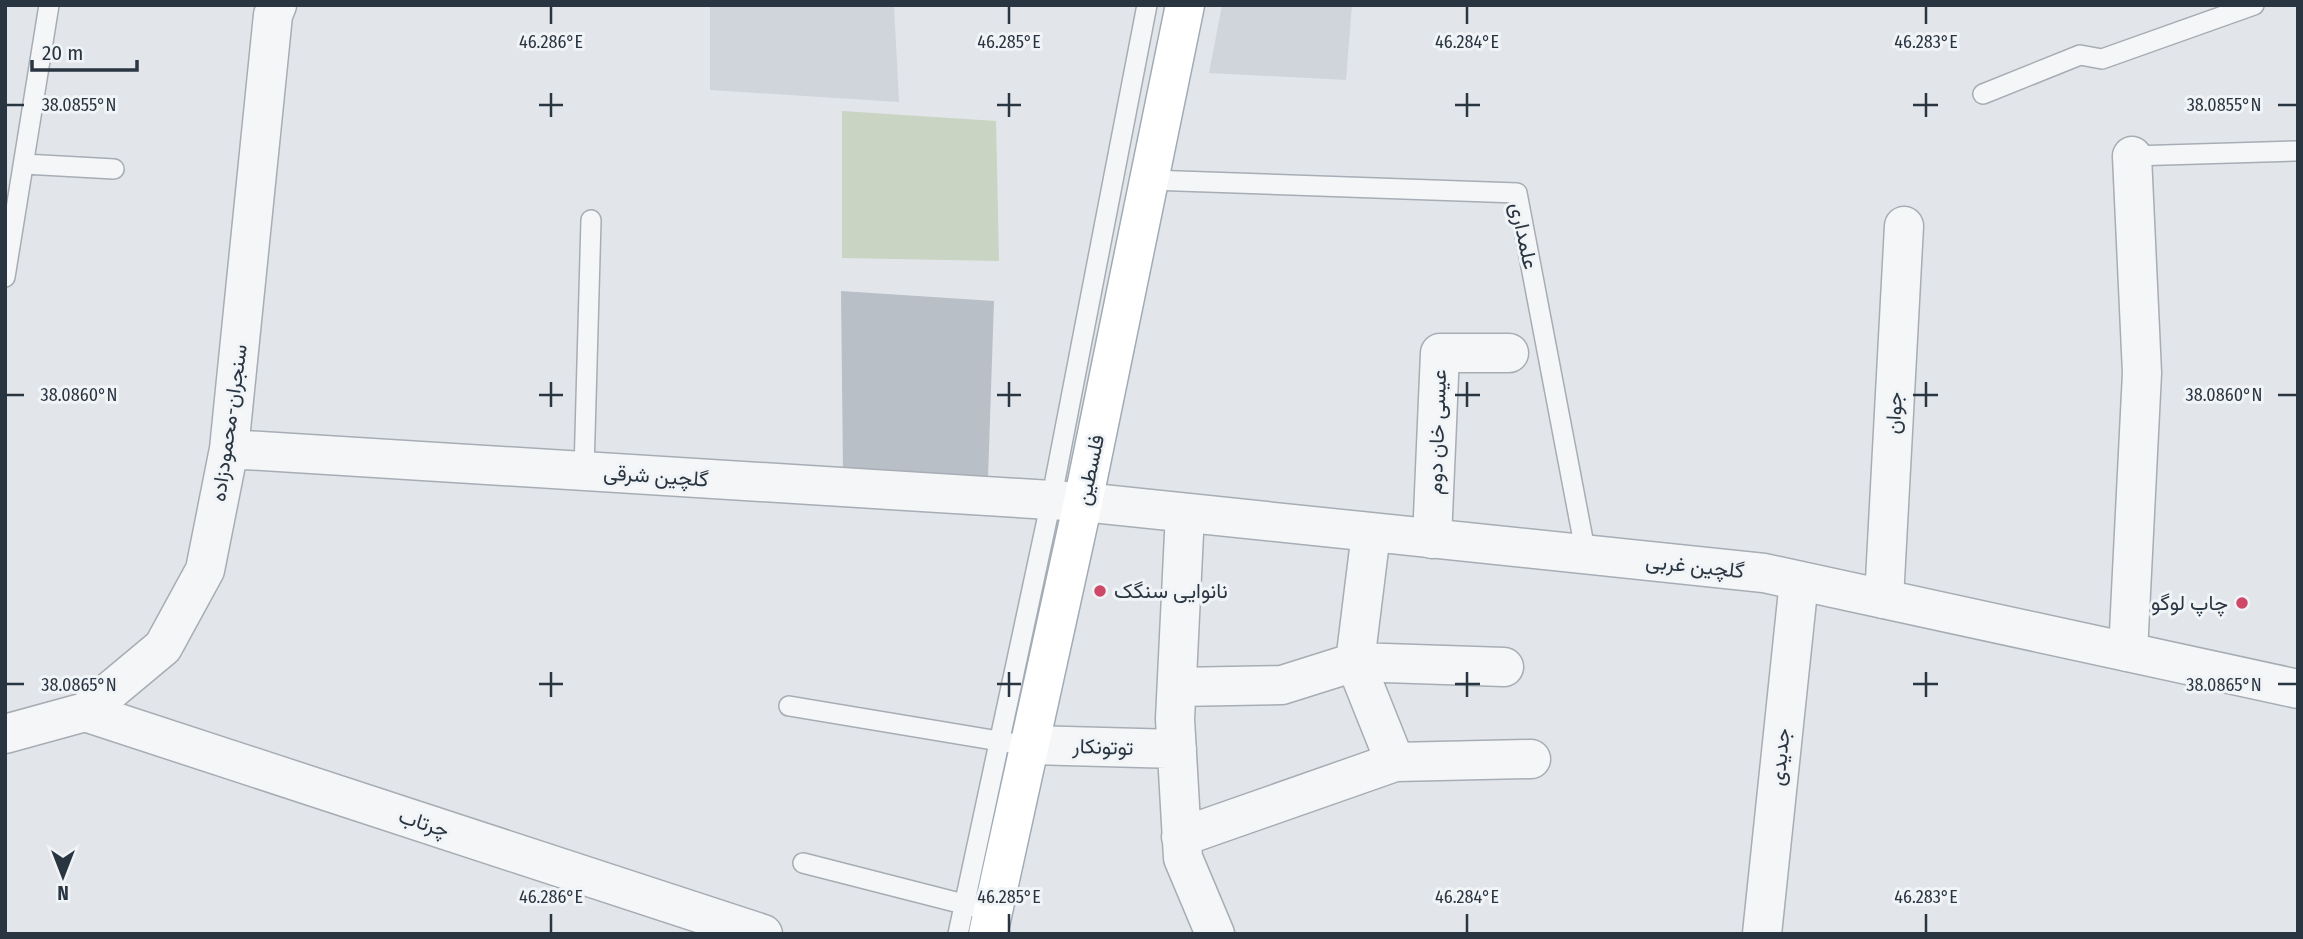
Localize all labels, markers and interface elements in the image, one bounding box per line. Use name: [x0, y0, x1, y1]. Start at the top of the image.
scale bar: [32, 28, 136, 72]
text: 46.286°E: [519, 31, 583, 53]
text: 46.285°E: [977, 31, 1041, 53]
text: 46.284°E: [1435, 31, 1499, 53]
text: 46.283°E: [1894, 31, 1958, 53]
text: 20 m: [42, 40, 83, 66]
text: 38.0855°N: [42, 94, 116, 116]
text: 38.0855°N: [2187, 94, 2261, 116]
street label: علمداری: [1504, 200, 1544, 272]
street label: سنجران-محمودزاده: [205, 343, 253, 503]
street label: عیسی خان دوم: [1422, 369, 1453, 495]
text: 38.0860°N: [41, 384, 117, 406]
text: 38.0860°N: [2186, 384, 2262, 406]
street label: جوان: [1880, 391, 1908, 435]
street label: فلسطین: [1070, 432, 1110, 508]
street label: گلچین شرقی: [603, 459, 709, 494]
street label: گلچین غربی: [1644, 548, 1746, 585]
place label: نانوایی سنگک: [1114, 578, 1228, 604]
marker: نانوایی سنگک: [1092, 583, 1108, 599]
place label: چاپ لوگو: [2151, 590, 2228, 617]
marker: چاپ لوگو: [2234, 595, 2250, 611]
text: 38.0865°N: [41, 674, 117, 696]
text: 38.0865°N: [2186, 674, 2262, 696]
street label: جدیدی: [1764, 727, 1796, 787]
street label: توتونکار: [1071, 733, 1134, 761]
street label: چرتاب: [395, 803, 453, 844]
north arrow: [28, 841, 98, 911]
text: N: [57, 881, 69, 904]
text: 46.286°E: [519, 886, 583, 908]
text: 46.285°E: [977, 886, 1041, 908]
text: 46.284°E: [1435, 886, 1499, 908]
text: 46.283°E: [1894, 886, 1958, 908]

